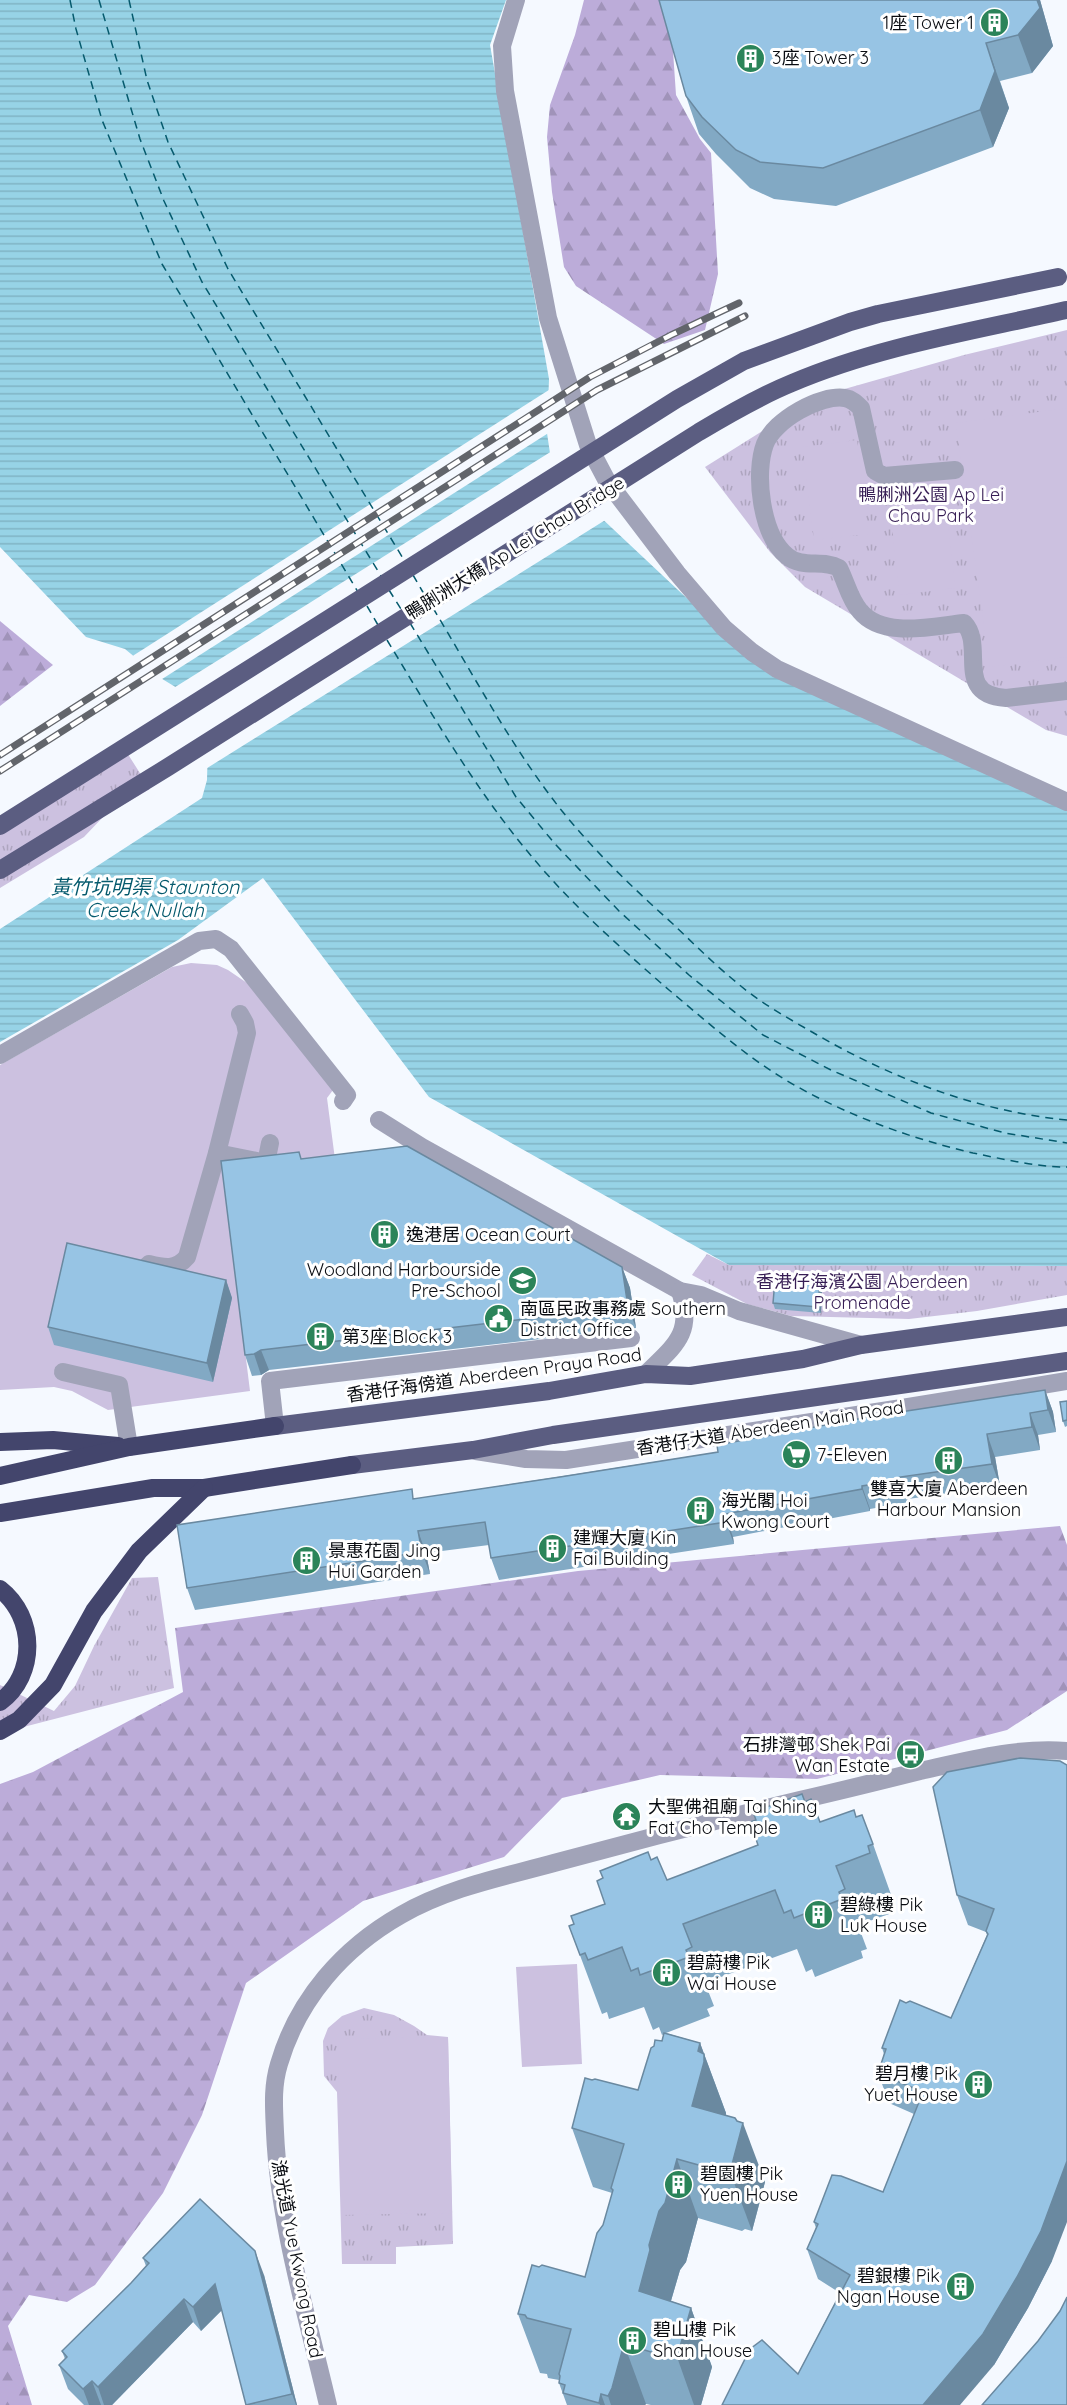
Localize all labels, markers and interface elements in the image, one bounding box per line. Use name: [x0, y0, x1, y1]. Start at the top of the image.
building icon: 1座 Tower 1: [979, 7, 1011, 39]
place label: 1座 Tower 1: [883, 11, 974, 34]
building icon: 3座 Tower 3: [735, 42, 767, 74]
place label: 3座 Tower 3: [772, 46, 869, 69]
street label: 鴨脷洲大橋 Ap Lei Chau Bridge: [401, 471, 628, 624]
park label: 鴨脷洲公園 Ap Lei Chau Park: [858, 483, 1004, 527]
water label: 黃竹坑明渠 Staunton Creek Nullah: [51, 874, 240, 922]
building icon: 逸港居 Ocean Court: [369, 1219, 401, 1251]
place label: 逸港居 Ocean Court: [406, 1223, 571, 1246]
place label: Woodland Harbourside Pre-School: [307, 1258, 501, 1302]
school or university icon: Woodland Harbourside Pre-School: [506, 1264, 538, 1296]
park label: 香港仔海濱公園 Aberdeen Promenade: [756, 1270, 968, 1314]
place label: 南區民政事務處 Southern District Office: [520, 1297, 726, 1341]
public building icon: 南區民政事務處 Southern District Office: [483, 1303, 515, 1335]
building icon: 第3座 Block 3: [305, 1321, 337, 1353]
place label: 第3座 Block 3: [342, 1325, 452, 1348]
street label: 香港仔海傍道 Aberdeen Praya Road: [345, 1342, 643, 1407]
street label: 香港仔大道 Aberdeen Main Road: [635, 1395, 905, 1460]
supermarket icon: 7-Eleven: [780, 1439, 812, 1471]
place label: 7-Eleven: [817, 1443, 888, 1466]
building icon: 雙喜大廈 Aberdeen Harbour Mansion: [933, 1444, 965, 1476]
place label: 雙喜大廈 Aberdeen Harbour Mansion: [870, 1477, 1028, 1521]
place label: 海光閣 Hoi Kwong Court: [721, 1489, 830, 1533]
building icon: 海光閣 Hoi Kwong Court: [684, 1495, 716, 1527]
place label: 建輝大廈 Kin Fai Building: [573, 1526, 676, 1570]
building icon: 建輝大廈 Kin Fai Building: [536, 1532, 568, 1564]
place label: 景惠花園 Jing Hui Garden: [328, 1539, 441, 1583]
building icon: 景惠花園 Jing Hui Garden: [291, 1545, 323, 1577]
place label: 石排灣邨 Shek Pai Wan Estate: [743, 1733, 890, 1777]
bus stop icon: 石排灣邨 Shek Pai Wan Estate: [895, 1739, 927, 1771]
place label: 大聖佛祖廟 Tai Shing Fat Cho Temple: [648, 1795, 818, 1839]
temple icon: 大聖佛祖廟 Tai Shing Fat Cho Temple: [611, 1801, 643, 1833]
place label: 碧綠樓 Pik Luk House: [840, 1893, 927, 1937]
building icon: 碧綠樓 Pik Luk House: [803, 1899, 835, 1931]
place label: 碧蔚樓 Pik Wai House: [687, 1951, 777, 1995]
building icon: 碧蔚樓 Pik Wai House: [650, 1957, 682, 1989]
place label: 碧月樓 Pik Yuet House: [864, 2062, 958, 2106]
building icon: 碧月樓 Pik Yuet House: [963, 2068, 995, 2100]
street label: 漁光道 Yue Kwong Road: [267, 2158, 328, 2360]
place label: 碧園樓 Pik Yuen House: [700, 2162, 798, 2206]
building icon: 碧園樓 Pik Yuen House: [663, 2168, 695, 2200]
place label: 碧銀樓 Pik Ngan House: [837, 2264, 940, 2308]
building icon: 碧銀樓 Pik Ngan House: [945, 2270, 977, 2302]
place label: 碧山樓 Pik Shan House: [653, 2318, 752, 2362]
building icon: 碧山樓 Pik Shan House: [616, 2324, 648, 2356]

